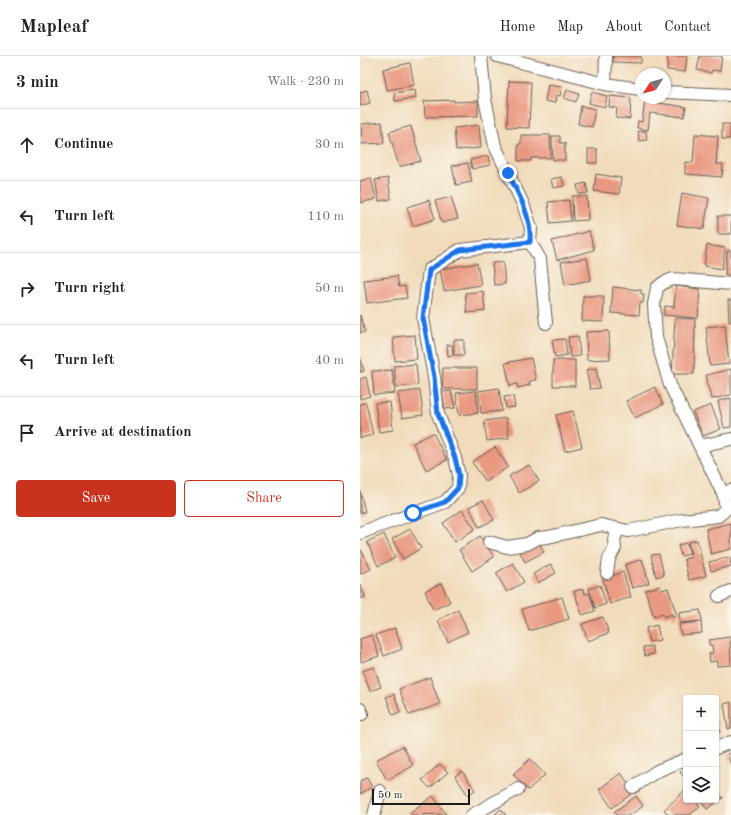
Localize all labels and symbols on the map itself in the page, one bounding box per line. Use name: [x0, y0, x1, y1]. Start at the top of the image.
north arrow: [635, 68, 671, 104]
route end: [499, 164, 517, 182]
route start: [404, 504, 422, 522]
scale bar: [372, 787, 470, 806]

